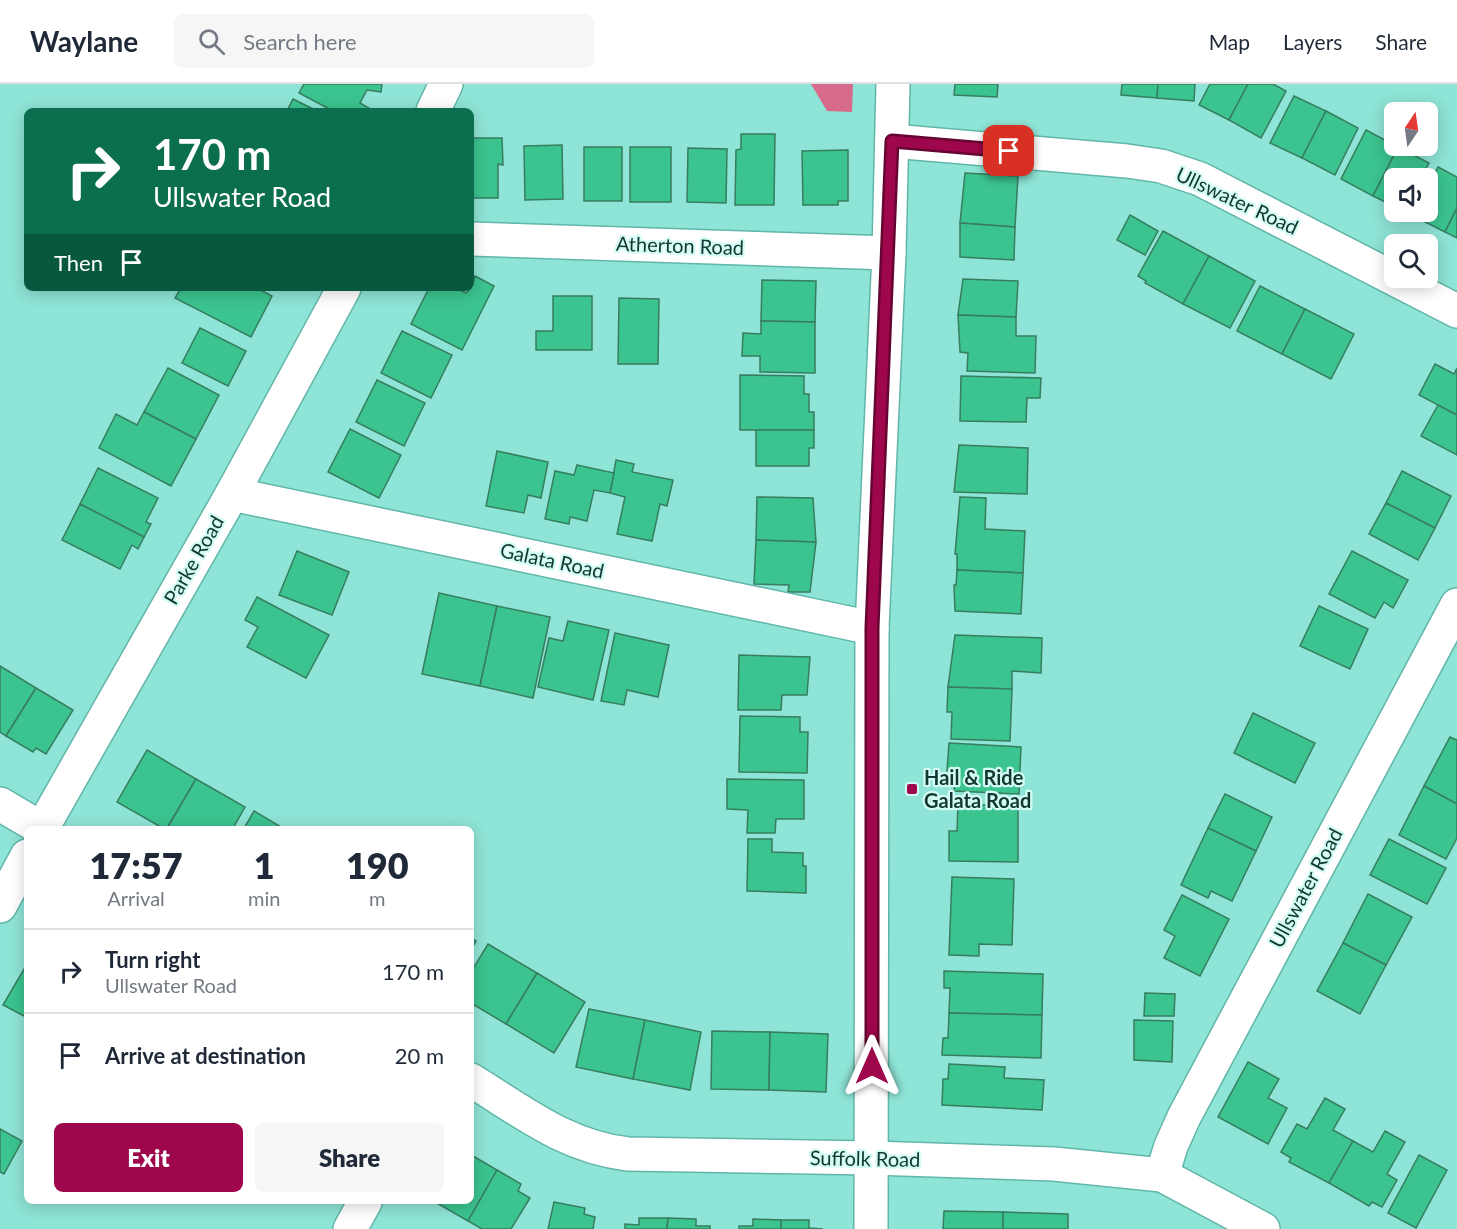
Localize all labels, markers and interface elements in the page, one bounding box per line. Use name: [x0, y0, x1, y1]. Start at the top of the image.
search box: [174, 14, 594, 68]
text: Waylane: [30, 24, 138, 58]
icon: search: [195, 25, 228, 58]
text: Search here: [243, 28, 357, 55]
text: Map: [1209, 29, 1250, 54]
text: Layers: [1283, 29, 1342, 54]
text: Share: [1375, 29, 1427, 54]
north arrow: [1384, 102, 1438, 156]
map controls: [1384, 102, 1438, 288]
pin: [983, 125, 1034, 176]
text: 170 m: [153, 129, 271, 179]
icon: right: [54, 132, 132, 210]
icon: arrive: [992, 134, 1025, 167]
street label: Ullswater Road: [1173, 161, 1302, 239]
button: sound: [1384, 168, 1438, 222]
text: Ullswater Road: [153, 180, 331, 213]
street label: Atherton Road: [616, 231, 745, 259]
button: search: [1384, 234, 1438, 288]
icon: arrive: [115, 246, 148, 279]
text: Then: [54, 249, 103, 276]
street label: Parke Road: [158, 511, 228, 608]
street label: Galata Road: [498, 537, 606, 583]
place label: Hail & Ride Galata Road: [924, 765, 1031, 812]
marker: Hail & Ride Galata Road: [905, 782, 919, 796]
street label: Ullswater Road: [1264, 824, 1347, 951]
text: 17:57: [89, 843, 183, 887]
text: 1: [254, 843, 275, 887]
text: 190: [346, 843, 409, 887]
text: Arrival: [107, 886, 165, 910]
text: min: [248, 886, 280, 910]
text: m: [369, 886, 385, 910]
text: Turn right: [105, 946, 200, 973]
icon: right: [54, 955, 87, 988]
text: 170 m: [382, 958, 444, 985]
text: Ullswater Road: [105, 973, 237, 997]
position arrow: [840, 1034, 904, 1098]
icon: arrive: [54, 1039, 87, 1072]
text: Arrive at destination: [105, 1042, 306, 1069]
text: 20 m: [395, 1042, 444, 1069]
button: Exit: [54, 1123, 243, 1192]
button: Share: [255, 1123, 444, 1192]
street label: Suffolk Road: [810, 1145, 920, 1171]

